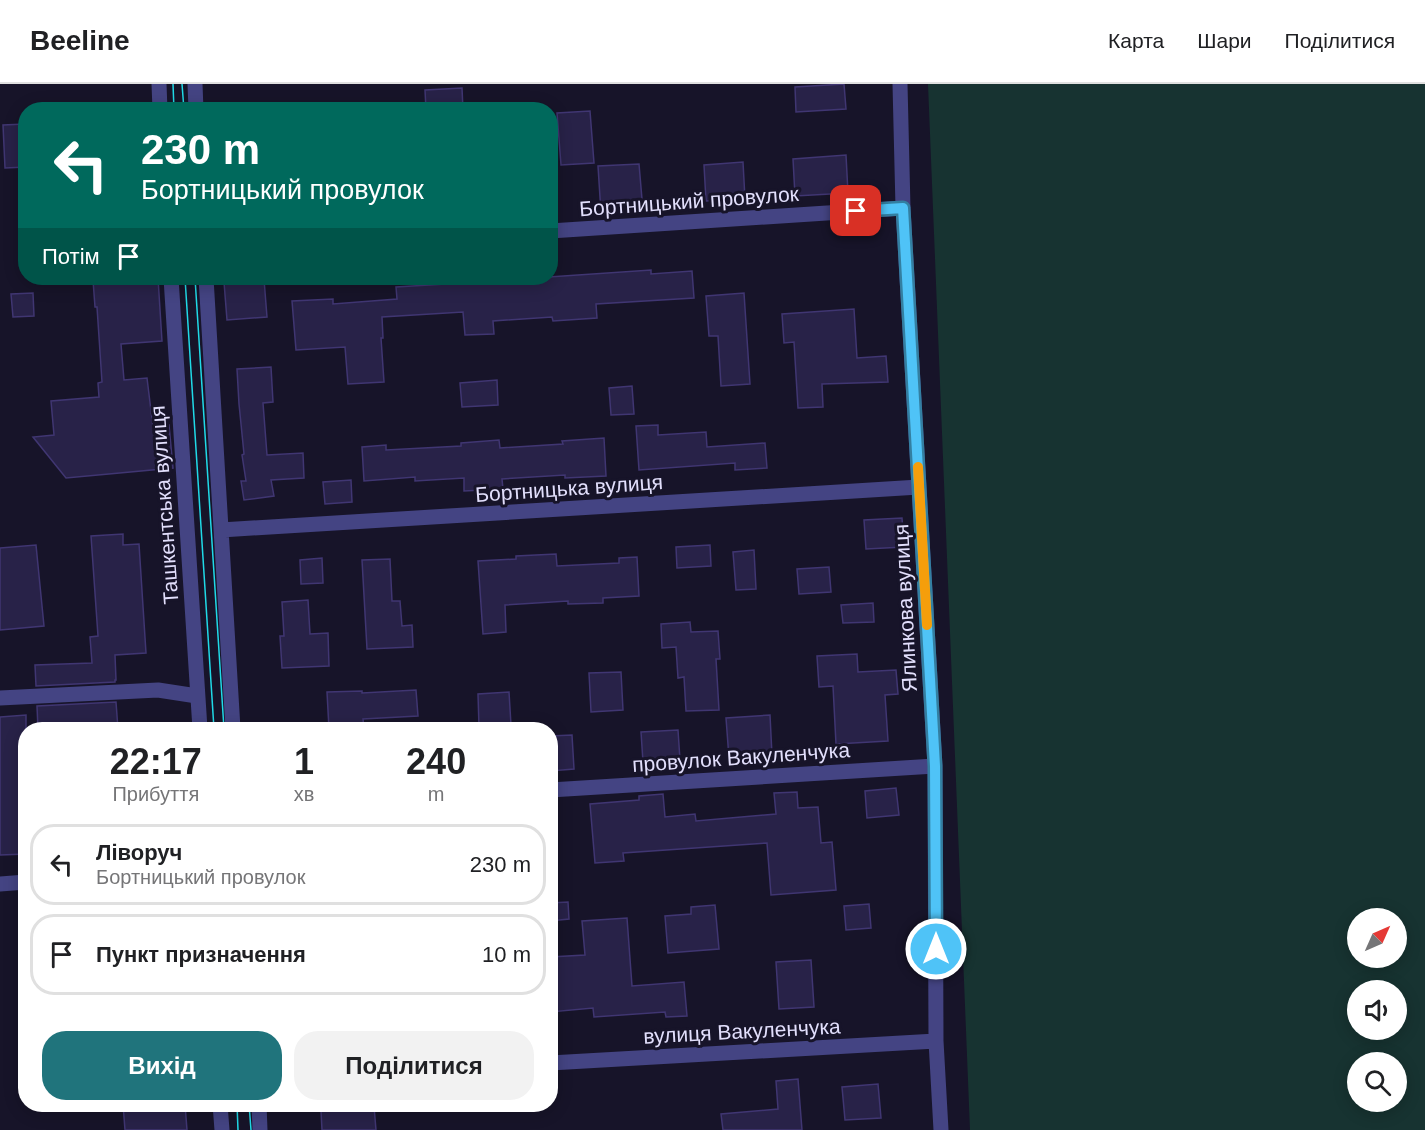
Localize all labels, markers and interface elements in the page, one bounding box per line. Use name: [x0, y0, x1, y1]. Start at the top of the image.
text: Beeline: [30, 25, 130, 56]
text: Карта: [1108, 29, 1164, 52]
text: Шари: [1197, 29, 1252, 52]
text: Поділитися: [1285, 29, 1395, 52]
icon: left: [42, 126, 120, 204]
text: 230 m: [141, 126, 260, 173]
text: Бортницький провулок: [141, 175, 424, 205]
street label: Бортницький провулок: [579, 182, 800, 220]
pin: [830, 185, 881, 236]
icon: arrive: [839, 194, 872, 227]
icon: arrive: [112, 240, 145, 273]
text: Потім: [42, 244, 100, 269]
street label: Ташкентська вулиця: [146, 405, 182, 605]
street label: Бортницька вулиця: [474, 470, 664, 506]
street label: Ялинкова вулиця: [889, 523, 921, 693]
street label: провулок Вакуленчука: [631, 738, 851, 776]
text: 22:17: [110, 741, 202, 782]
text: 1: [294, 741, 314, 782]
text: 240: [406, 741, 466, 782]
text: Прибуття: [112, 783, 199, 805]
text: хв: [294, 783, 314, 805]
text: m: [428, 783, 444, 805]
text: Ліворуч: [96, 840, 182, 865]
icon: left: [45, 848, 78, 881]
text: 230 m: [470, 852, 531, 877]
text: Бортницький провулок: [96, 866, 305, 888]
north arrow: [1347, 908, 1407, 968]
map controls: [1347, 908, 1407, 1112]
position arrow: [904, 917, 968, 981]
icon: arrive: [45, 938, 78, 971]
text: Пункт призначення: [96, 942, 306, 967]
text: 10 m: [482, 942, 531, 967]
button: sound: [1347, 980, 1407, 1040]
street label: вулиця Вакуленчука: [643, 1014, 841, 1048]
button: Вихід: [42, 1031, 282, 1100]
button: Поділитися: [294, 1031, 534, 1100]
button: search: [1347, 1052, 1407, 1112]

